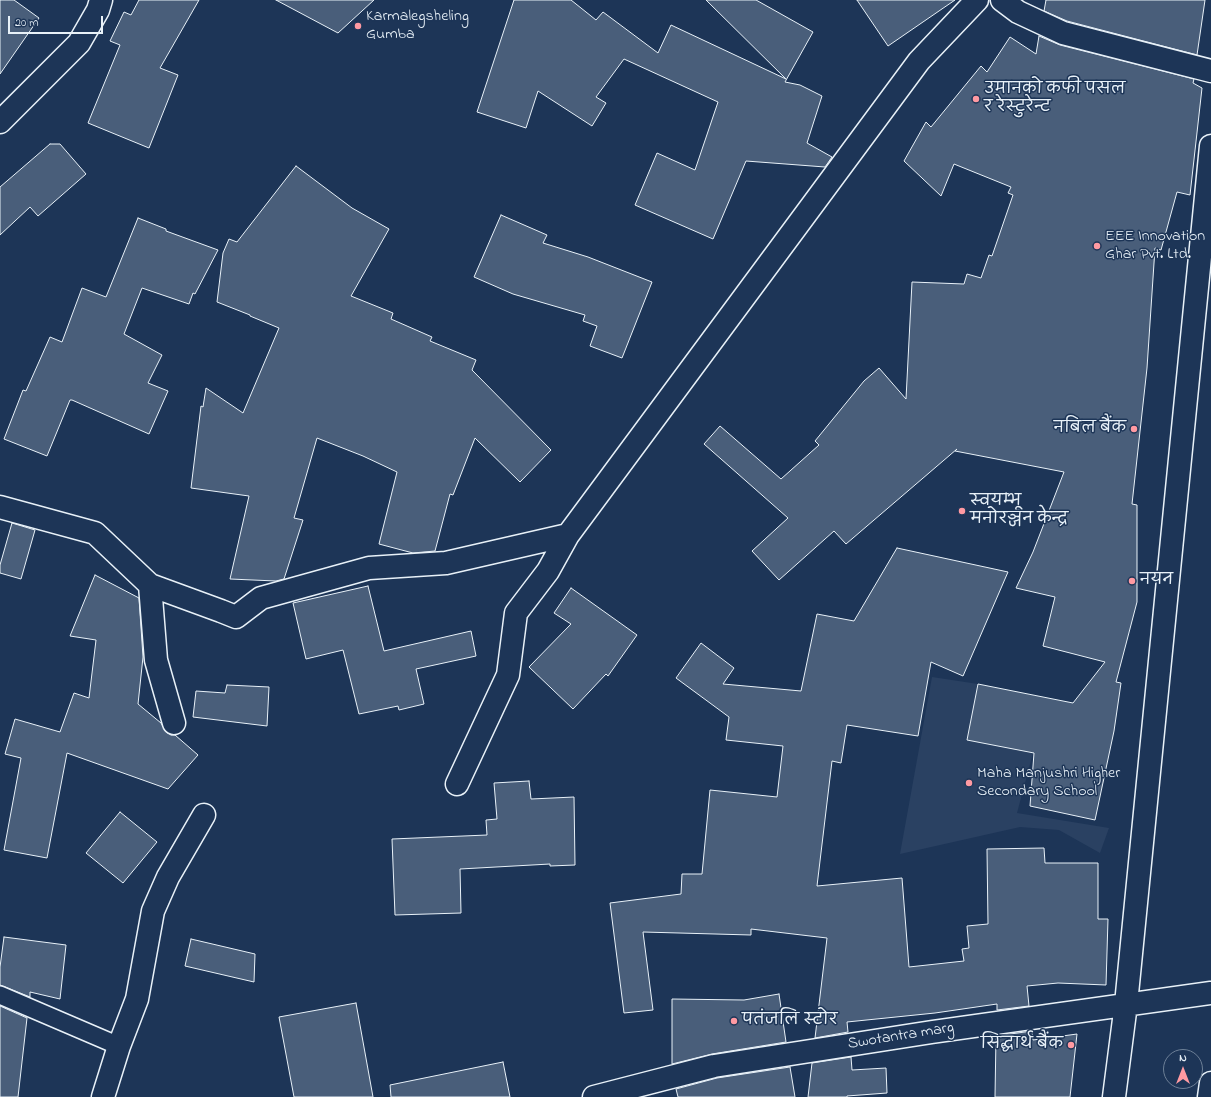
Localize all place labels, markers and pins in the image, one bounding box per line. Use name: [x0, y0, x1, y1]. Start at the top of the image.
place label: Karmalegsheling Gumba: [366, 7, 469, 45]
marker: Karmalegsheling Gumba: [353, 21, 363, 31]
place label: उमानको कफी पसल र रेस्टुरेन्ट: [984, 80, 1125, 118]
marker: उमानको कफी पसल र रेस्टुरेन्ट: [971, 94, 981, 104]
place label: EEE Innovation Ghar Pvt. Ltd.: [1105, 227, 1205, 265]
marker: EEE Innovation Ghar Pvt. Ltd.: [1092, 241, 1102, 251]
place label: नबिल बैंक: [1054, 419, 1126, 439]
marker: नबिल बैंक: [1129, 424, 1139, 434]
place label: स्वयम्भू मनोरञ्जन केन्द्र: [970, 492, 1068, 530]
marker: स्वयम्भू मनोरञ्जन केन्द्र: [957, 506, 967, 516]
place label: नयन: [1140, 571, 1173, 591]
marker: नयन: [1127, 576, 1137, 586]
place label: Maha Manjushri Higher Secondary School: [977, 764, 1120, 802]
marker: Maha Manjushri Higher Secondary School: [964, 778, 974, 788]
place label: पतंजलि स्टोर: [742, 1011, 837, 1031]
marker: पतंजलि स्टोर: [729, 1016, 739, 1026]
place label: सिद्धार्थ बैंक: [981, 1035, 1063, 1055]
marker: सिद्धार्थ बैंक: [1066, 1040, 1076, 1050]

